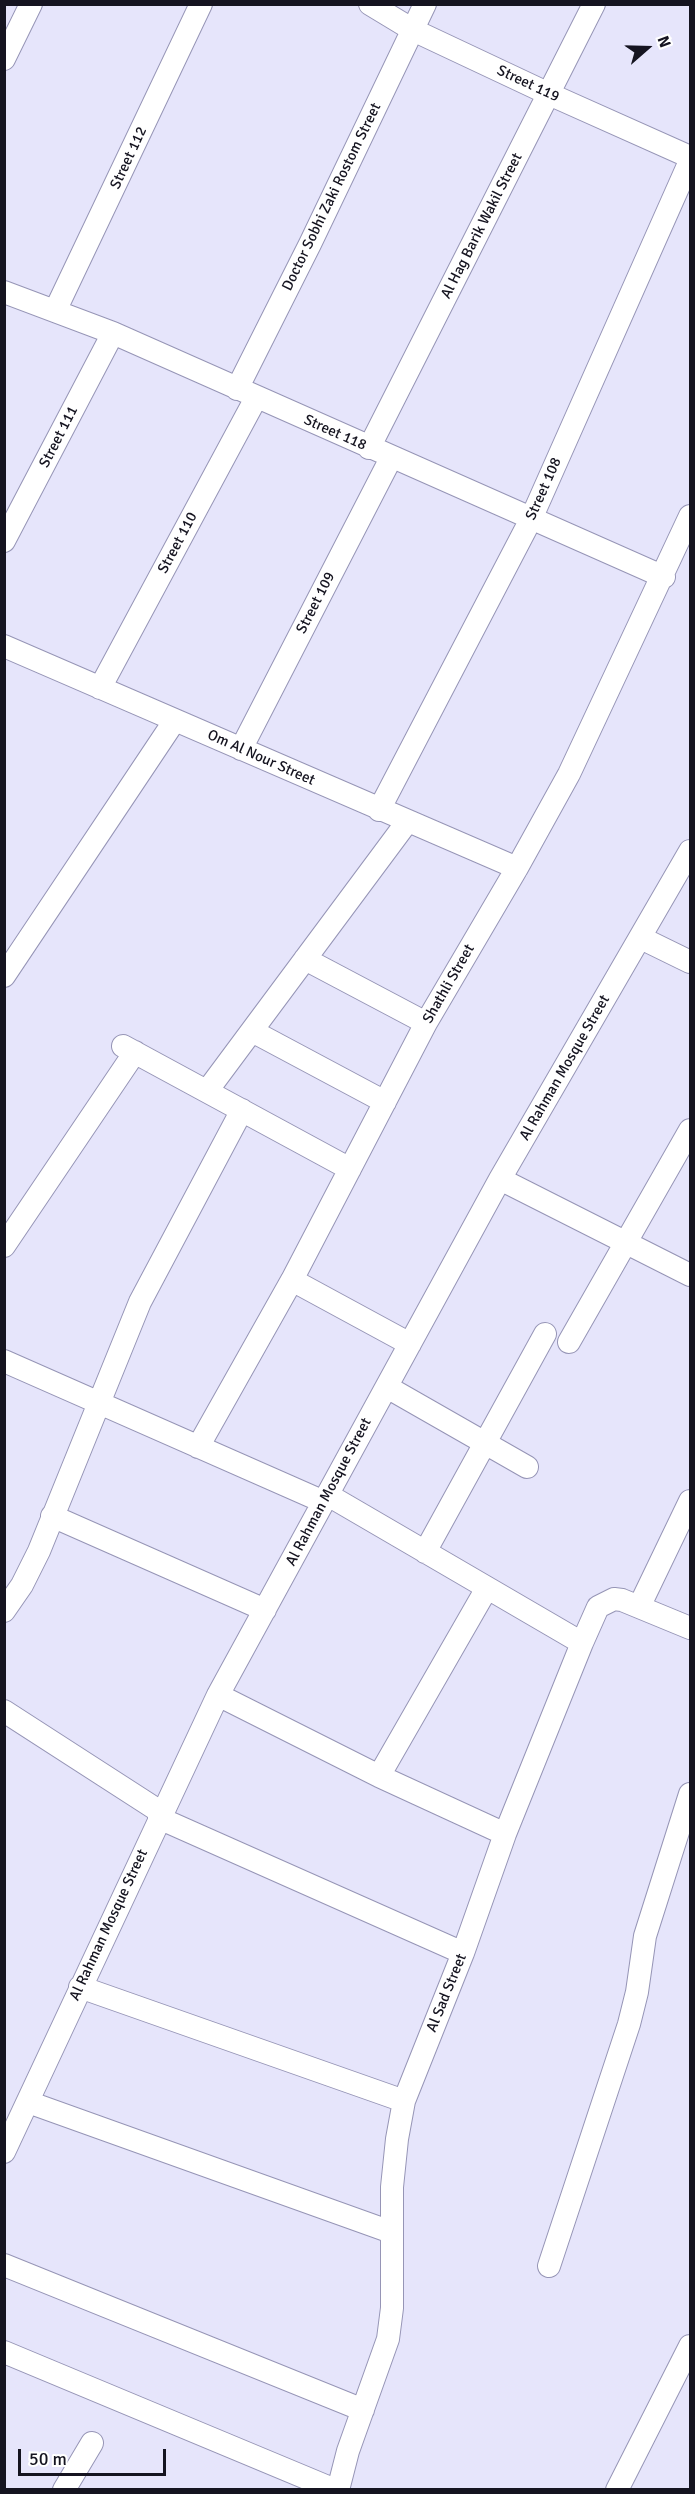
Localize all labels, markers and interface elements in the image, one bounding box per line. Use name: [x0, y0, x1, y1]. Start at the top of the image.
north arrow: [617, 18, 677, 78]
text: N: [653, 33, 675, 50]
street label: Street 119: [494, 62, 562, 106]
street label: Doctor Sobhi Zaki Rostom Street: [279, 100, 385, 294]
street label: Street 112: [107, 124, 151, 192]
street label: Al Hag Barik Wakil Street: [437, 150, 527, 302]
street label: Street 111: [36, 403, 82, 471]
street label: Street 118: [301, 411, 369, 455]
street label: Street 108: [522, 455, 566, 523]
street label: Street 110: [154, 509, 202, 577]
street label: Street 109: [293, 569, 339, 637]
street label: Om Al Nour Street: [204, 726, 318, 790]
street label: Shathli Street: [419, 941, 479, 1027]
street label: Al Rahman Mosque Street: [516, 992, 614, 1144]
street label: Al Rahman Mosque Street: [282, 1415, 376, 1569]
street label: Al Rahman Mosque Street: [66, 1846, 152, 2004]
street label: Al Sad Street: [423, 1951, 471, 2035]
scale bar: [21, 2437, 170, 2475]
text: 50 m: [29, 2448, 67, 2470]

